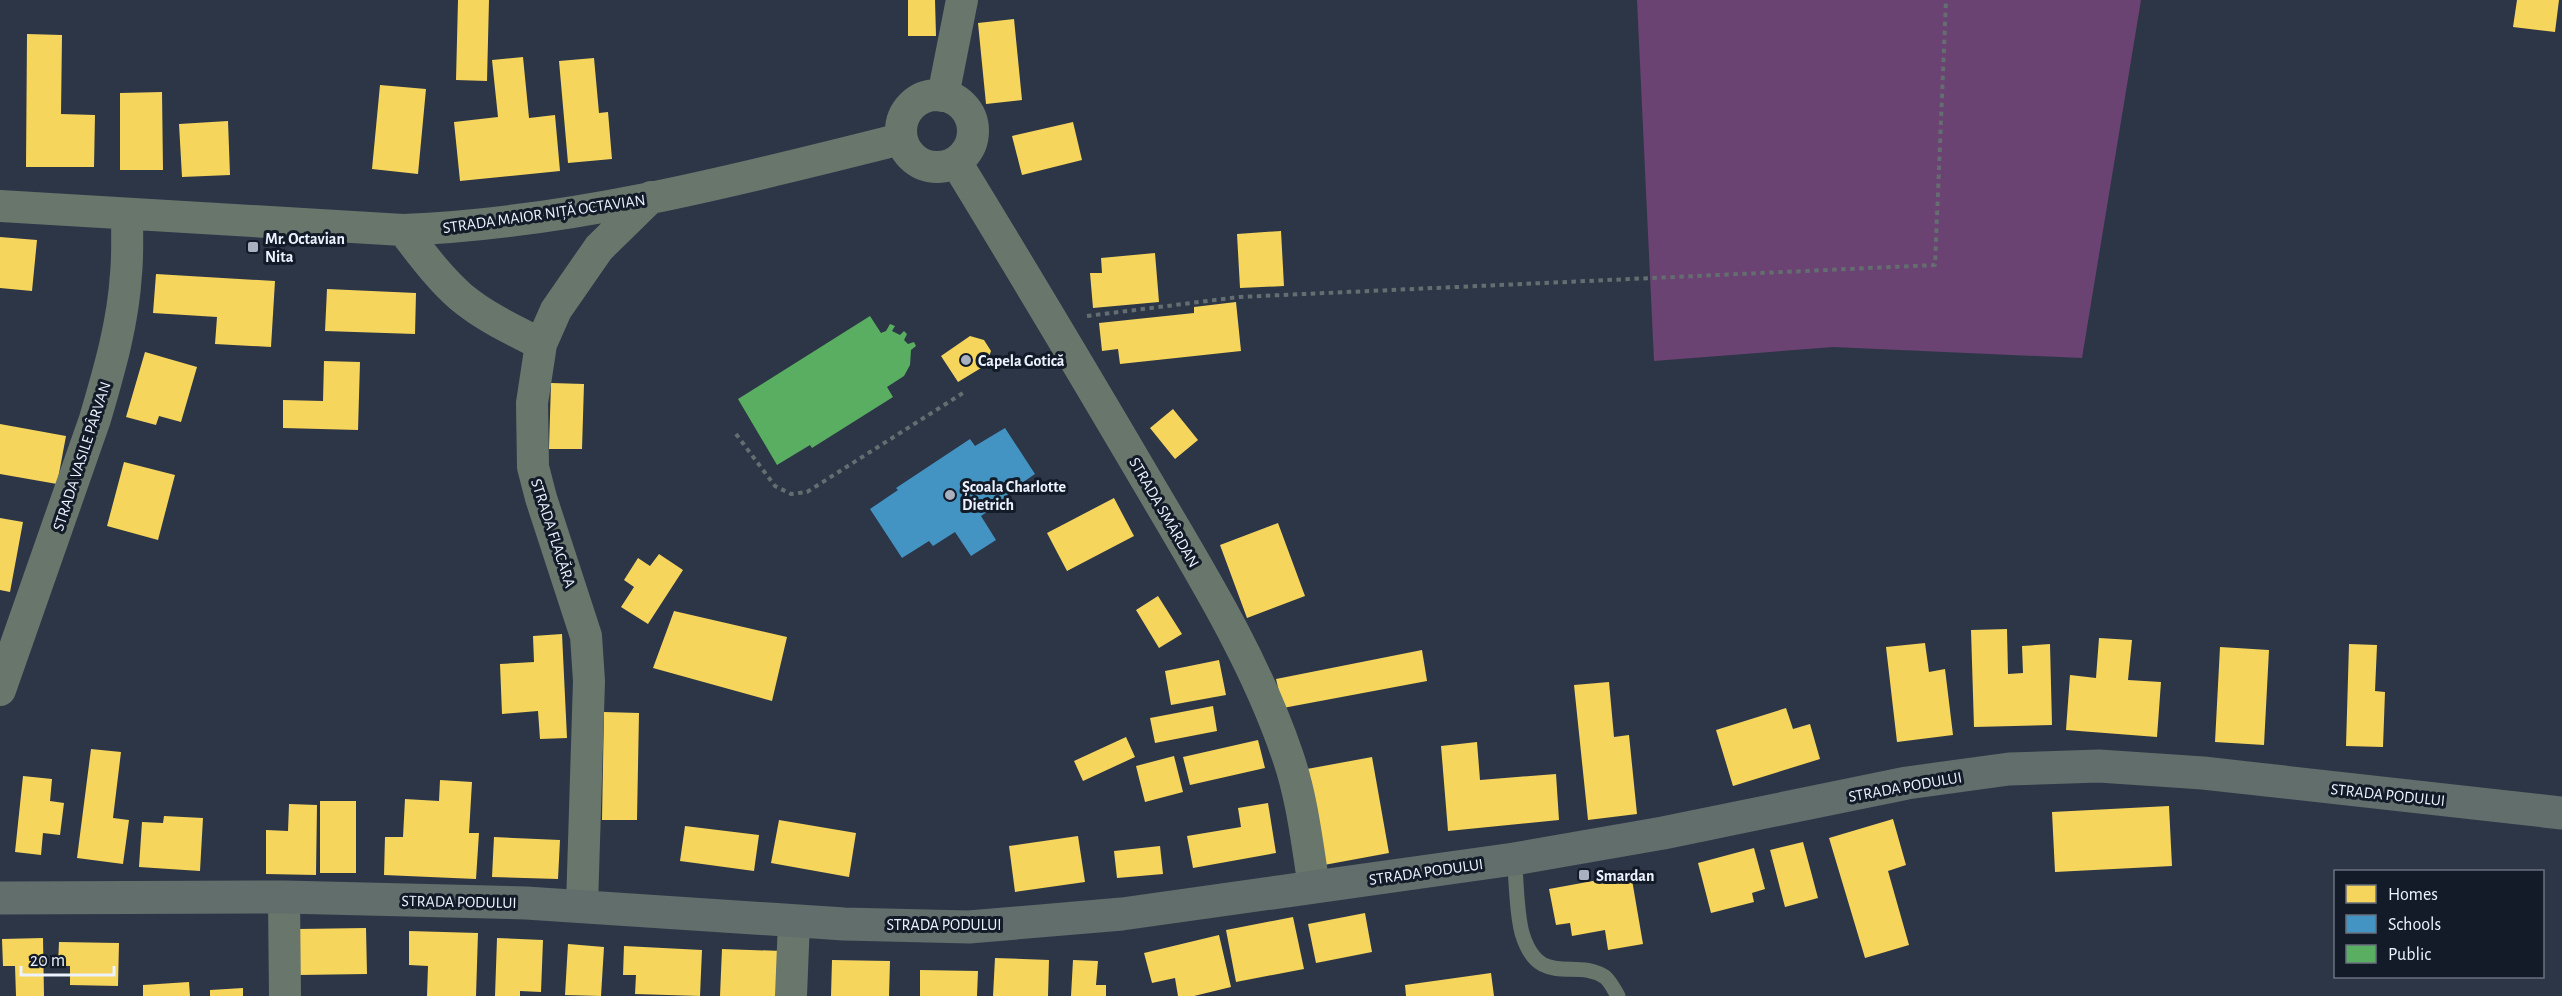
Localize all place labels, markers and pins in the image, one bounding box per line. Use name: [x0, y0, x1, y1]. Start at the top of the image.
place label: Mr. Octavian Nita: [265, 231, 345, 265]
marker: Mr. Octavian Nita: [246, 240, 260, 254]
marker: Capela Gotică: [959, 353, 973, 367]
place label: Capela Gotică: [978, 353, 1065, 369]
place label: Școala Charlotte Dietrich: [962, 479, 1066, 513]
marker: Școala Charlotte Dietrich: [943, 488, 957, 502]
marker: Smardan: [1577, 868, 1591, 882]
place label: Smardan: [1596, 868, 1654, 884]

